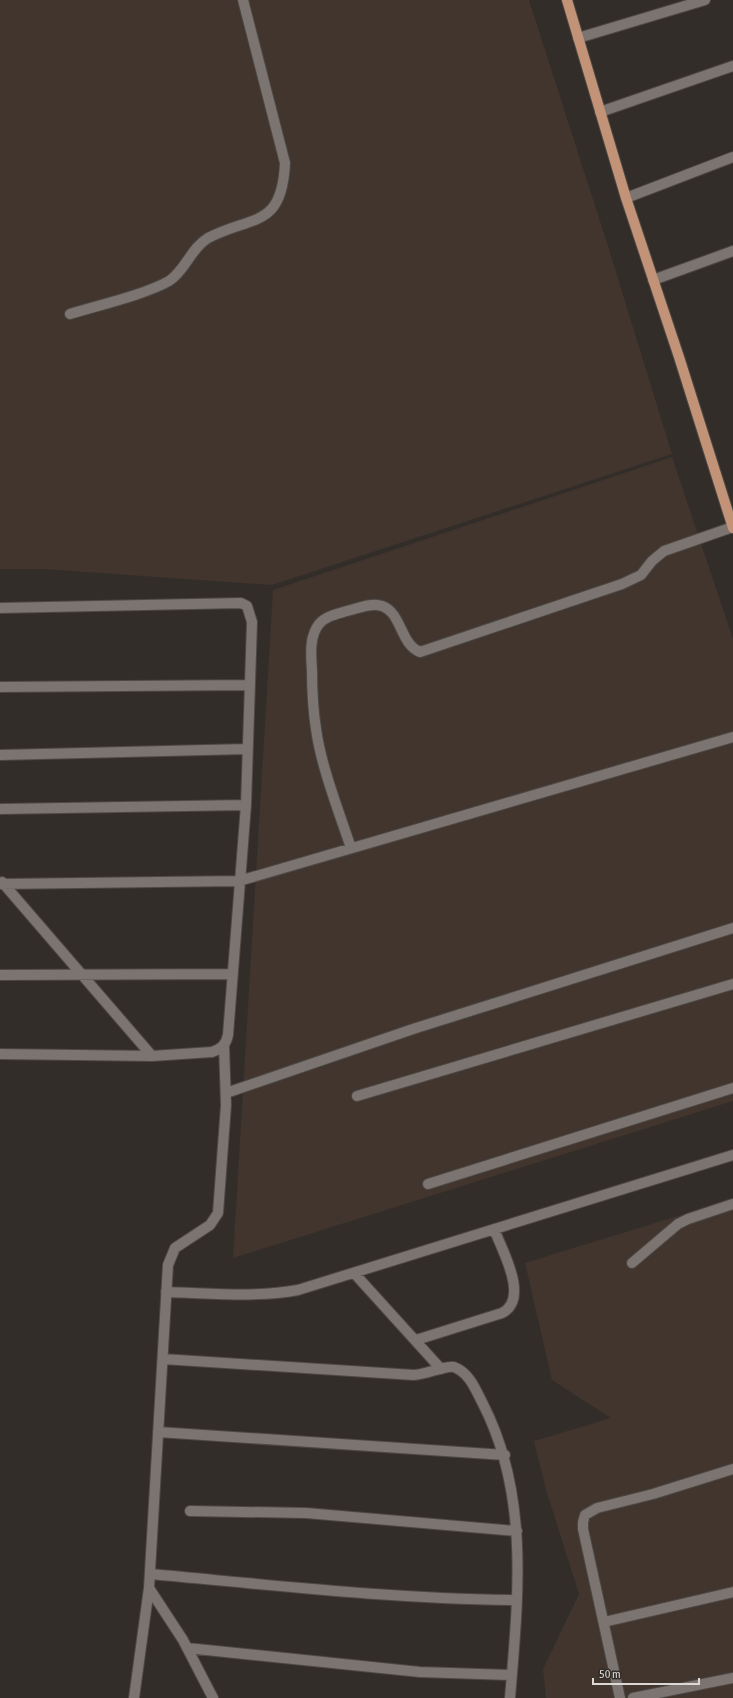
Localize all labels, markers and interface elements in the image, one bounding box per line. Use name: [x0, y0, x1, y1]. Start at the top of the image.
scale bar: [593, 1660, 699, 1686]
text: 50 m: [599, 1667, 621, 1681]

